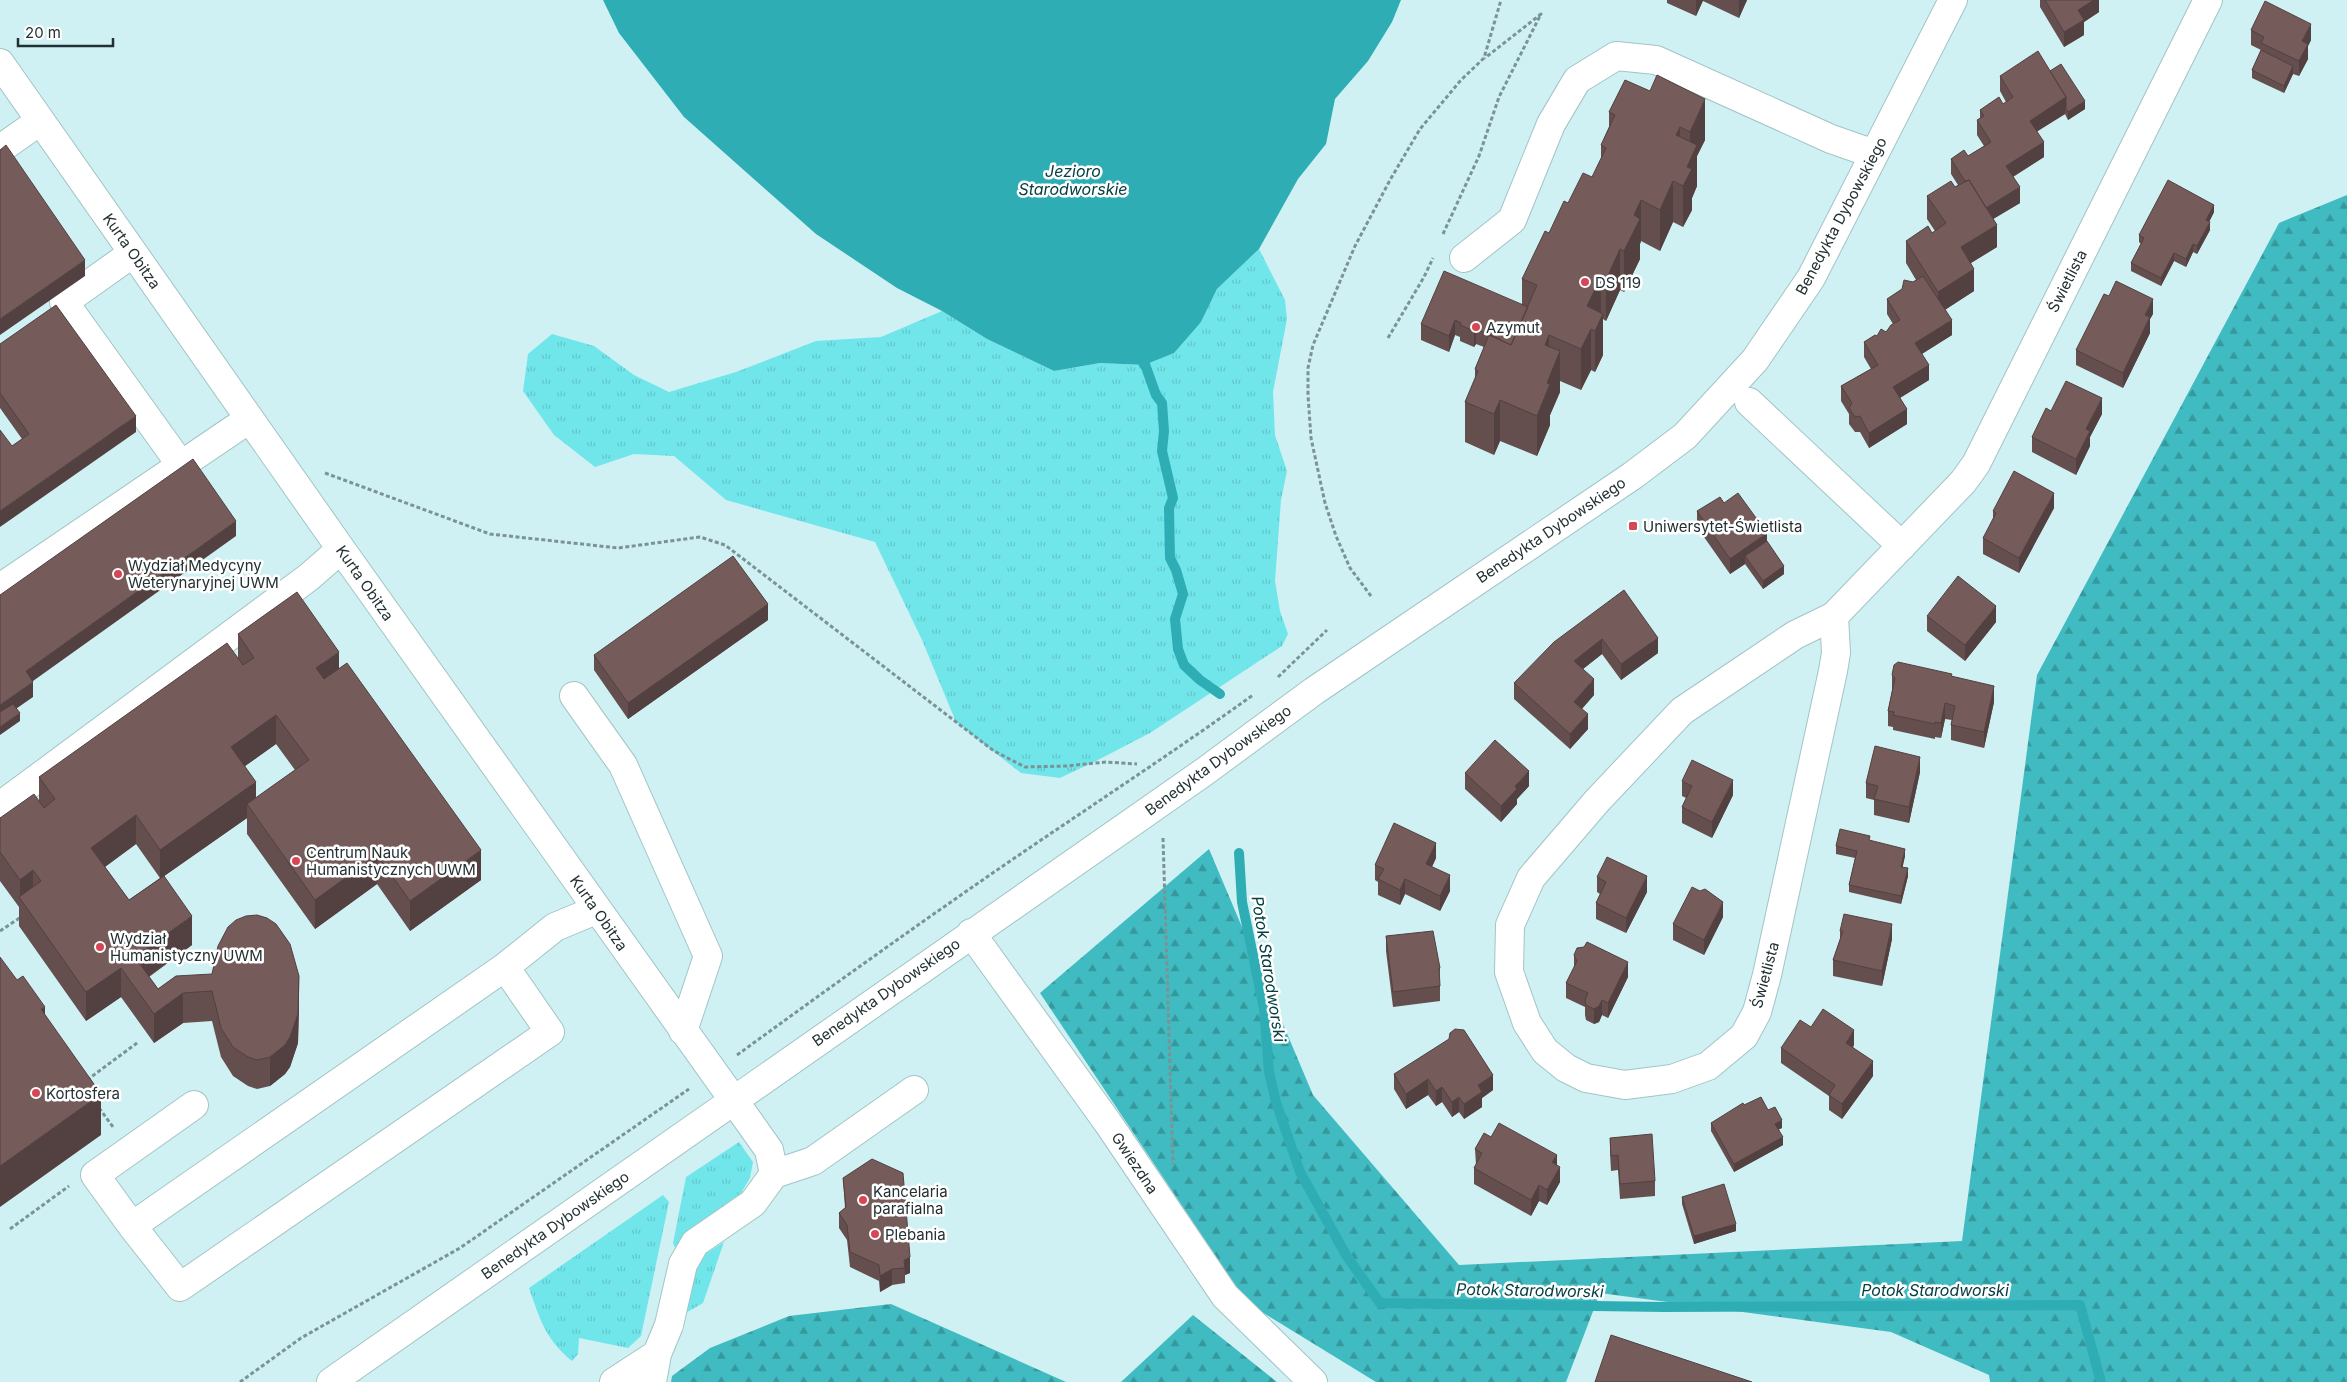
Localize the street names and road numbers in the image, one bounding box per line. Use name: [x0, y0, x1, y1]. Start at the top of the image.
street label: Benedykta Dybowskiego: [1791, 134, 1891, 298]
street label: Kurta Obitza: [99, 210, 165, 292]
street label: Świetlista: [2043, 246, 2091, 316]
street label: Benedykta Dybowskiego: [1473, 473, 1629, 587]
street label: Kurta Obitza: [332, 542, 398, 624]
street label: Benedykta Dybowskiego: [1141, 701, 1295, 819]
street label: Kurta Obitza: [566, 872, 632, 954]
street label: Benedykta Dybowskiego: [808, 934, 964, 1050]
street label: Świetlista: [1747, 940, 1783, 1010]
street label: Gwiezdna: [1108, 1129, 1162, 1197]
street label: Benedykta Dybowskiego: [477, 1167, 633, 1283]

